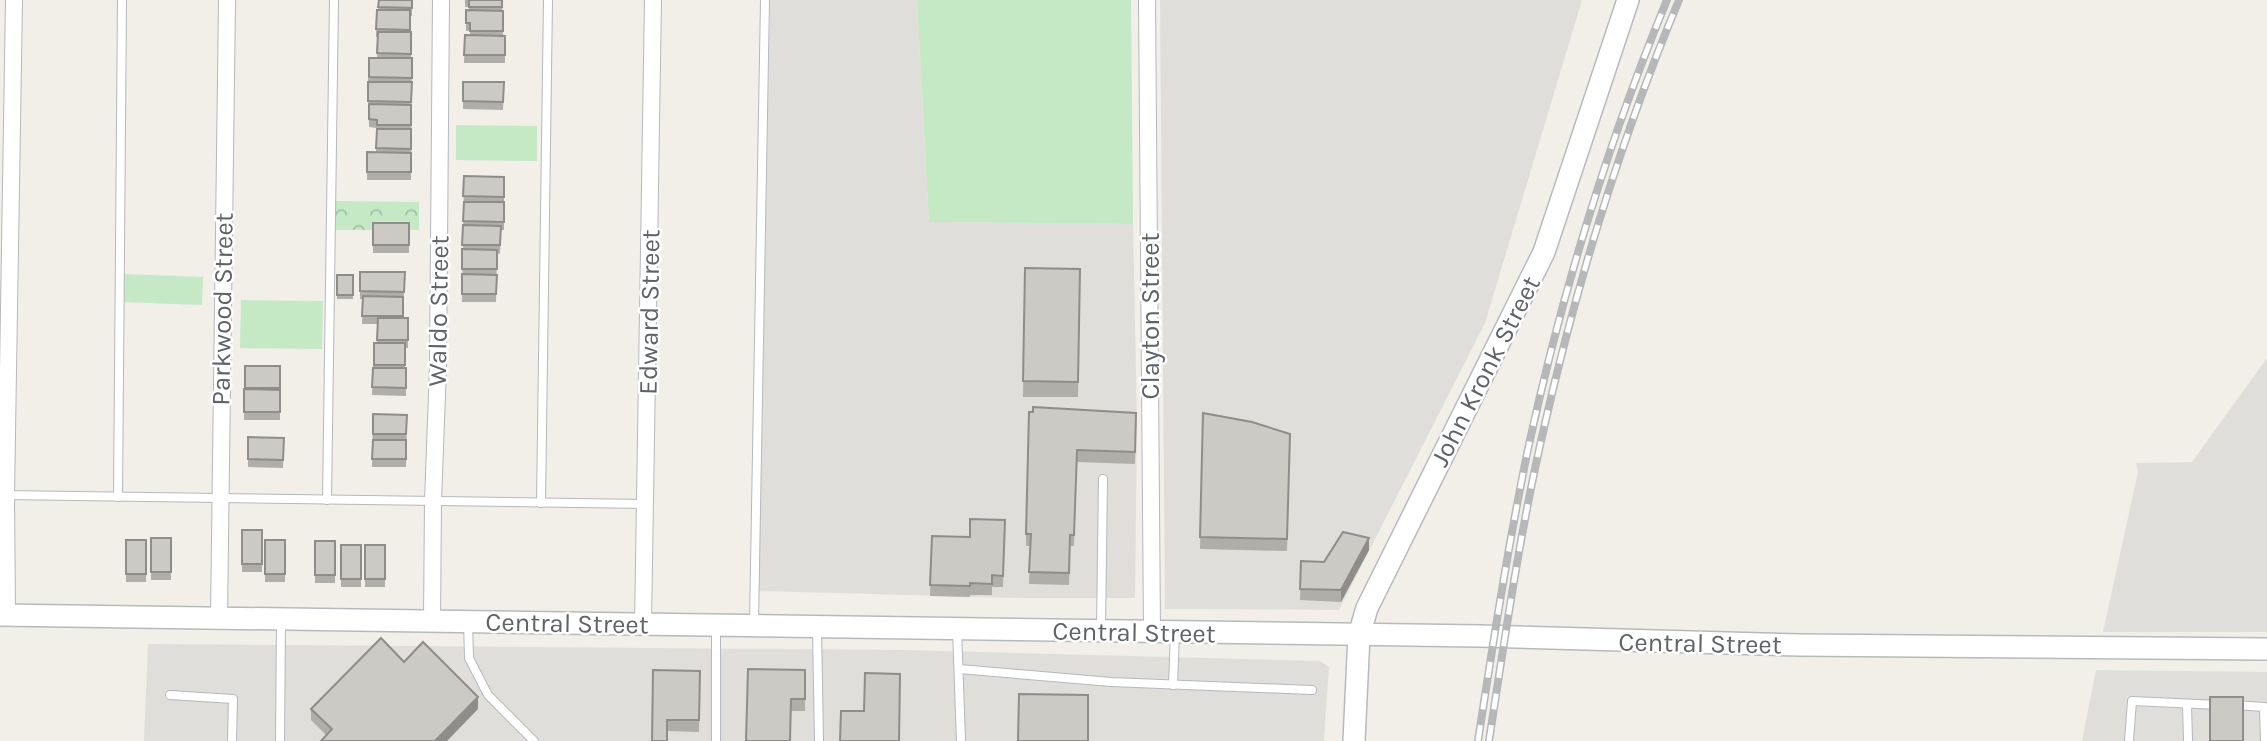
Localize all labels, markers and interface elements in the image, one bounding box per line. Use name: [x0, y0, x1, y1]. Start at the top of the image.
street label: Parkwood Street: [205, 212, 240, 406]
street label: Edward Street: [633, 229, 666, 395]
street label: Clayton Street: [1135, 232, 1166, 399]
street label: Waldo Street: [422, 235, 455, 387]
street label: John Kronk Street: [1424, 271, 1547, 472]
street label: Central Street: [485, 607, 649, 640]
street label: Central Street: [1052, 616, 1216, 649]
street label: Central Street: [1618, 627, 1782, 660]

